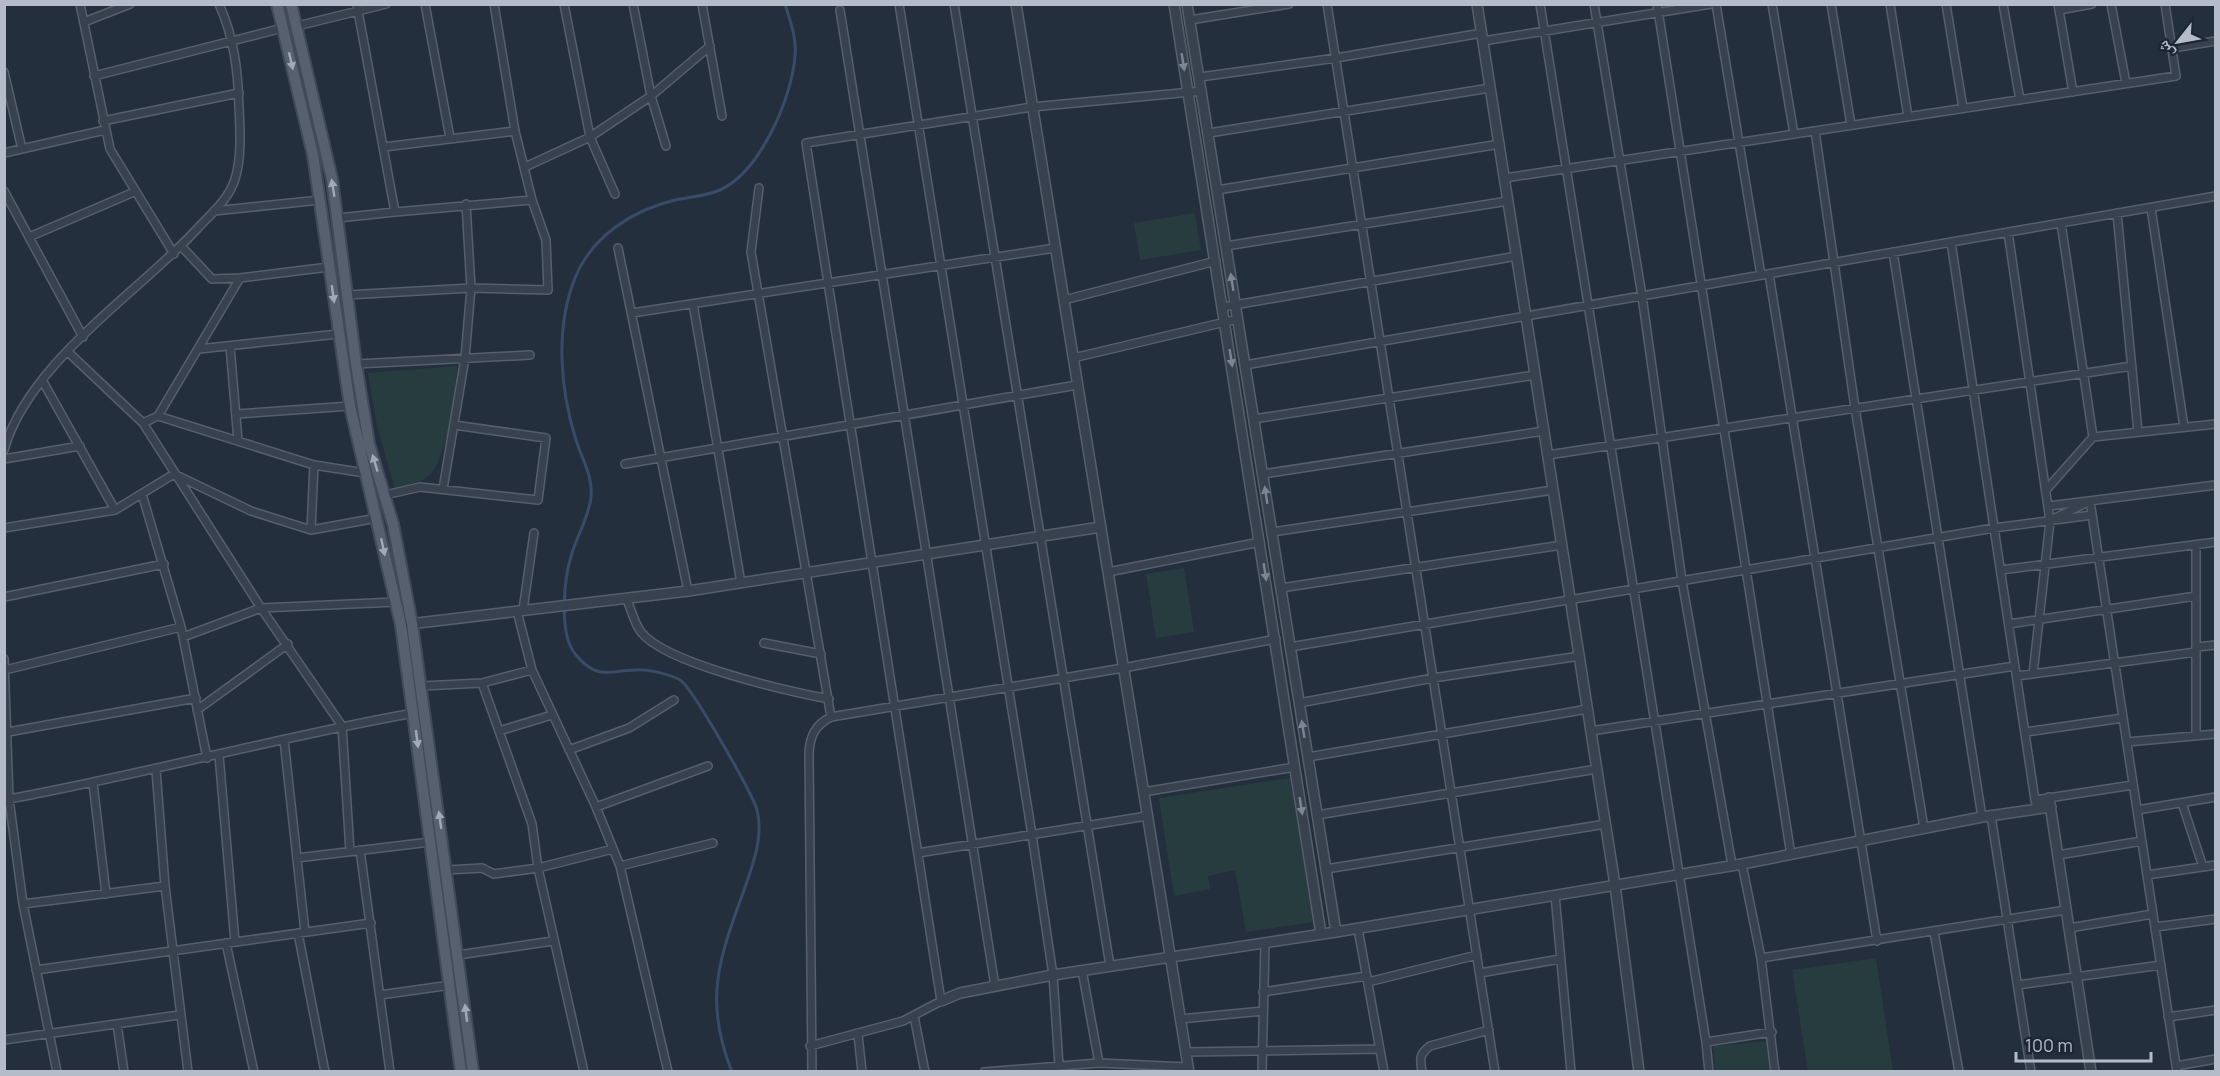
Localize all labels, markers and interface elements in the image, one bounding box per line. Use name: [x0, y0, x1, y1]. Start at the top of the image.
north arrow: [2148, 12, 2208, 72]
text: ش: [2151, 37, 2179, 63]
one-way arrow: [286, 52, 296, 71]
one-way arrow: [1179, 53, 1188, 72]
one-way arrow: [328, 178, 337, 197]
one-way arrow: [1227, 272, 1236, 291]
one-way arrow: [328, 285, 337, 304]
one-way arrow: [1227, 349, 1236, 368]
one-way arrow: [370, 454, 379, 472]
one-way arrow: [1262, 486, 1271, 505]
one-way arrow: [379, 538, 389, 556]
one-way arrow: [1261, 562, 1270, 581]
one-way arrow: [1299, 720, 1308, 739]
one-way arrow: [412, 730, 422, 749]
one-way arrow: [1297, 797, 1306, 816]
one-way arrow: [435, 811, 445, 830]
one-way arrow: [461, 1004, 470, 1023]
scale bar: [2016, 1025, 2151, 1063]
text: 100 m: [2025, 1033, 2073, 1057]

